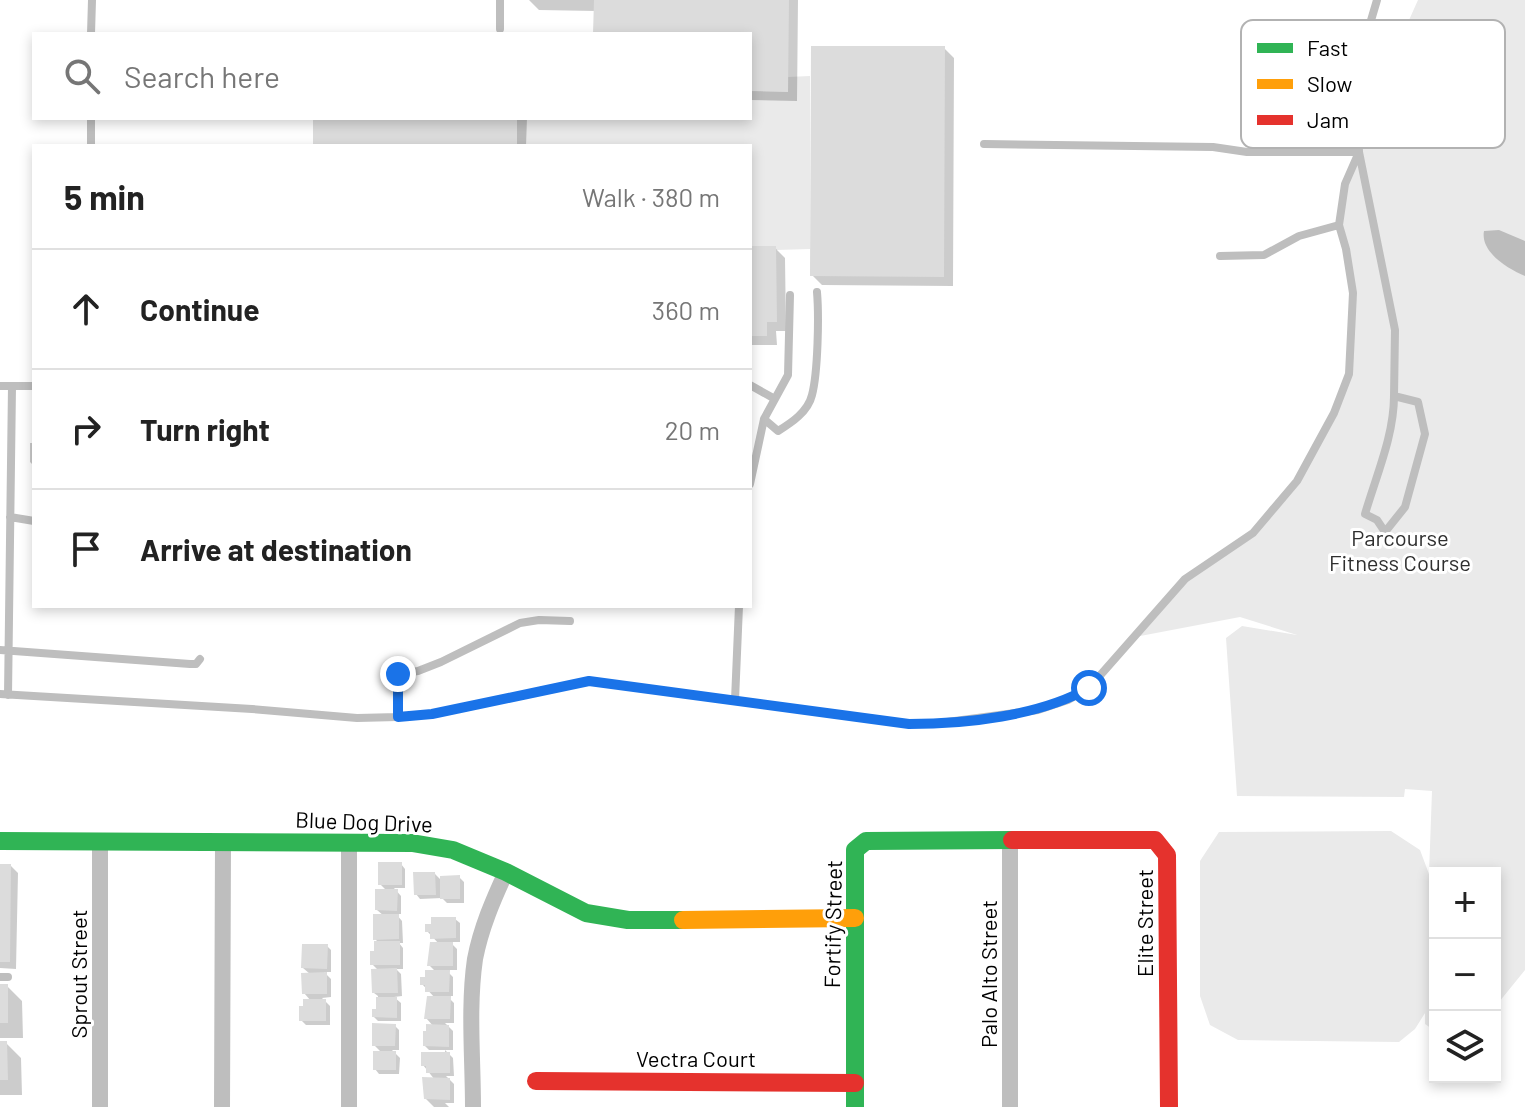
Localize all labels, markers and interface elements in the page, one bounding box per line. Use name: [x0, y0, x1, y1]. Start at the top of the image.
legend: [1241, 20, 1505, 148]
search box: [32, 32, 752, 120]
text: Fast: [1307, 34, 1349, 60]
icon: search: [60, 54, 104, 98]
text: Search here: [124, 58, 280, 94]
text: Slow: [1307, 70, 1352, 96]
text: Jam: [1307, 106, 1349, 132]
text: 5 min: [64, 176, 145, 217]
text: Walk · 380 m: [582, 181, 720, 212]
icon: ahead: [64, 287, 108, 331]
text: Continue: [140, 291, 260, 327]
text: 360 m: [652, 294, 720, 325]
icon: right: [64, 407, 108, 451]
text: Turn right: [140, 411, 270, 447]
text: 20 m: [665, 414, 720, 445]
park label: Parcourse Fitness Course: [1329, 524, 1471, 575]
icon: arrive: [64, 527, 108, 571]
text: Arrive at destination: [140, 531, 412, 567]
route end: [380, 656, 416, 692]
route start: [1071, 670, 1107, 706]
street label: Blue Dog Drive: [295, 806, 433, 836]
street label: Fortify Street: [818, 860, 846, 988]
map controls: [1429, 867, 1501, 1083]
button: +: [1429, 867, 1501, 939]
street label: Elite Street: [1131, 869, 1157, 977]
street label: Palo Alto Street: [975, 900, 1001, 1048]
street label: Sprout Street: [65, 909, 91, 1039]
button: −: [1429, 939, 1501, 1011]
button: layers: [1429, 1011, 1501, 1083]
street label: Vectra Court: [636, 1045, 756, 1071]

